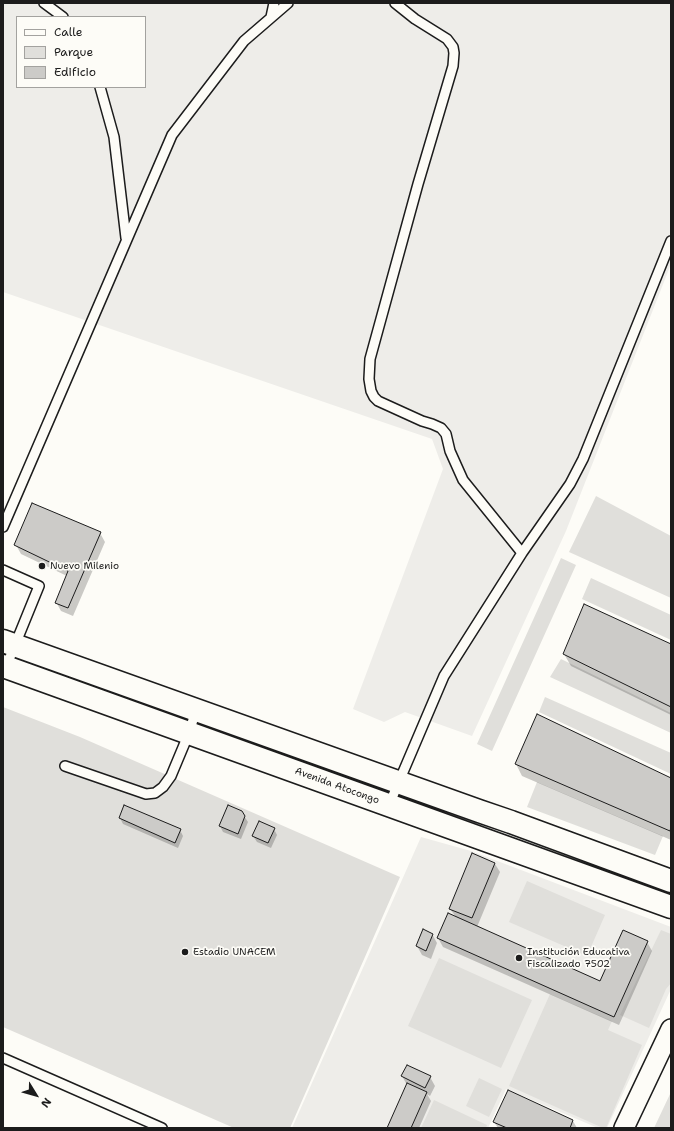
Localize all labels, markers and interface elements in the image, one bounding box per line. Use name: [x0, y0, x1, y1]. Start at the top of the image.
legend: [16, 16, 146, 88]
text: Calle: [54, 24, 83, 40]
text: Parque: [54, 44, 93, 60]
text: Edificio: [54, 64, 96, 80]
place label: Nuevo Milenio: [50, 560, 119, 572]
marker: Nuevo Milenio: [37, 561, 47, 571]
street label: Avenida Atocongo: [293, 765, 381, 807]
place label: Estadio UNACEM: [193, 946, 276, 958]
place label: Institución Educativa Fiscalizado 7502: [527, 946, 630, 970]
marker: Estadio UNACEM: [180, 947, 190, 957]
marker: Institución Educativa Fiscalizado 7502: [514, 953, 524, 963]
north arrow: [16, 1075, 56, 1115]
text: N: [37, 1095, 55, 1111]

